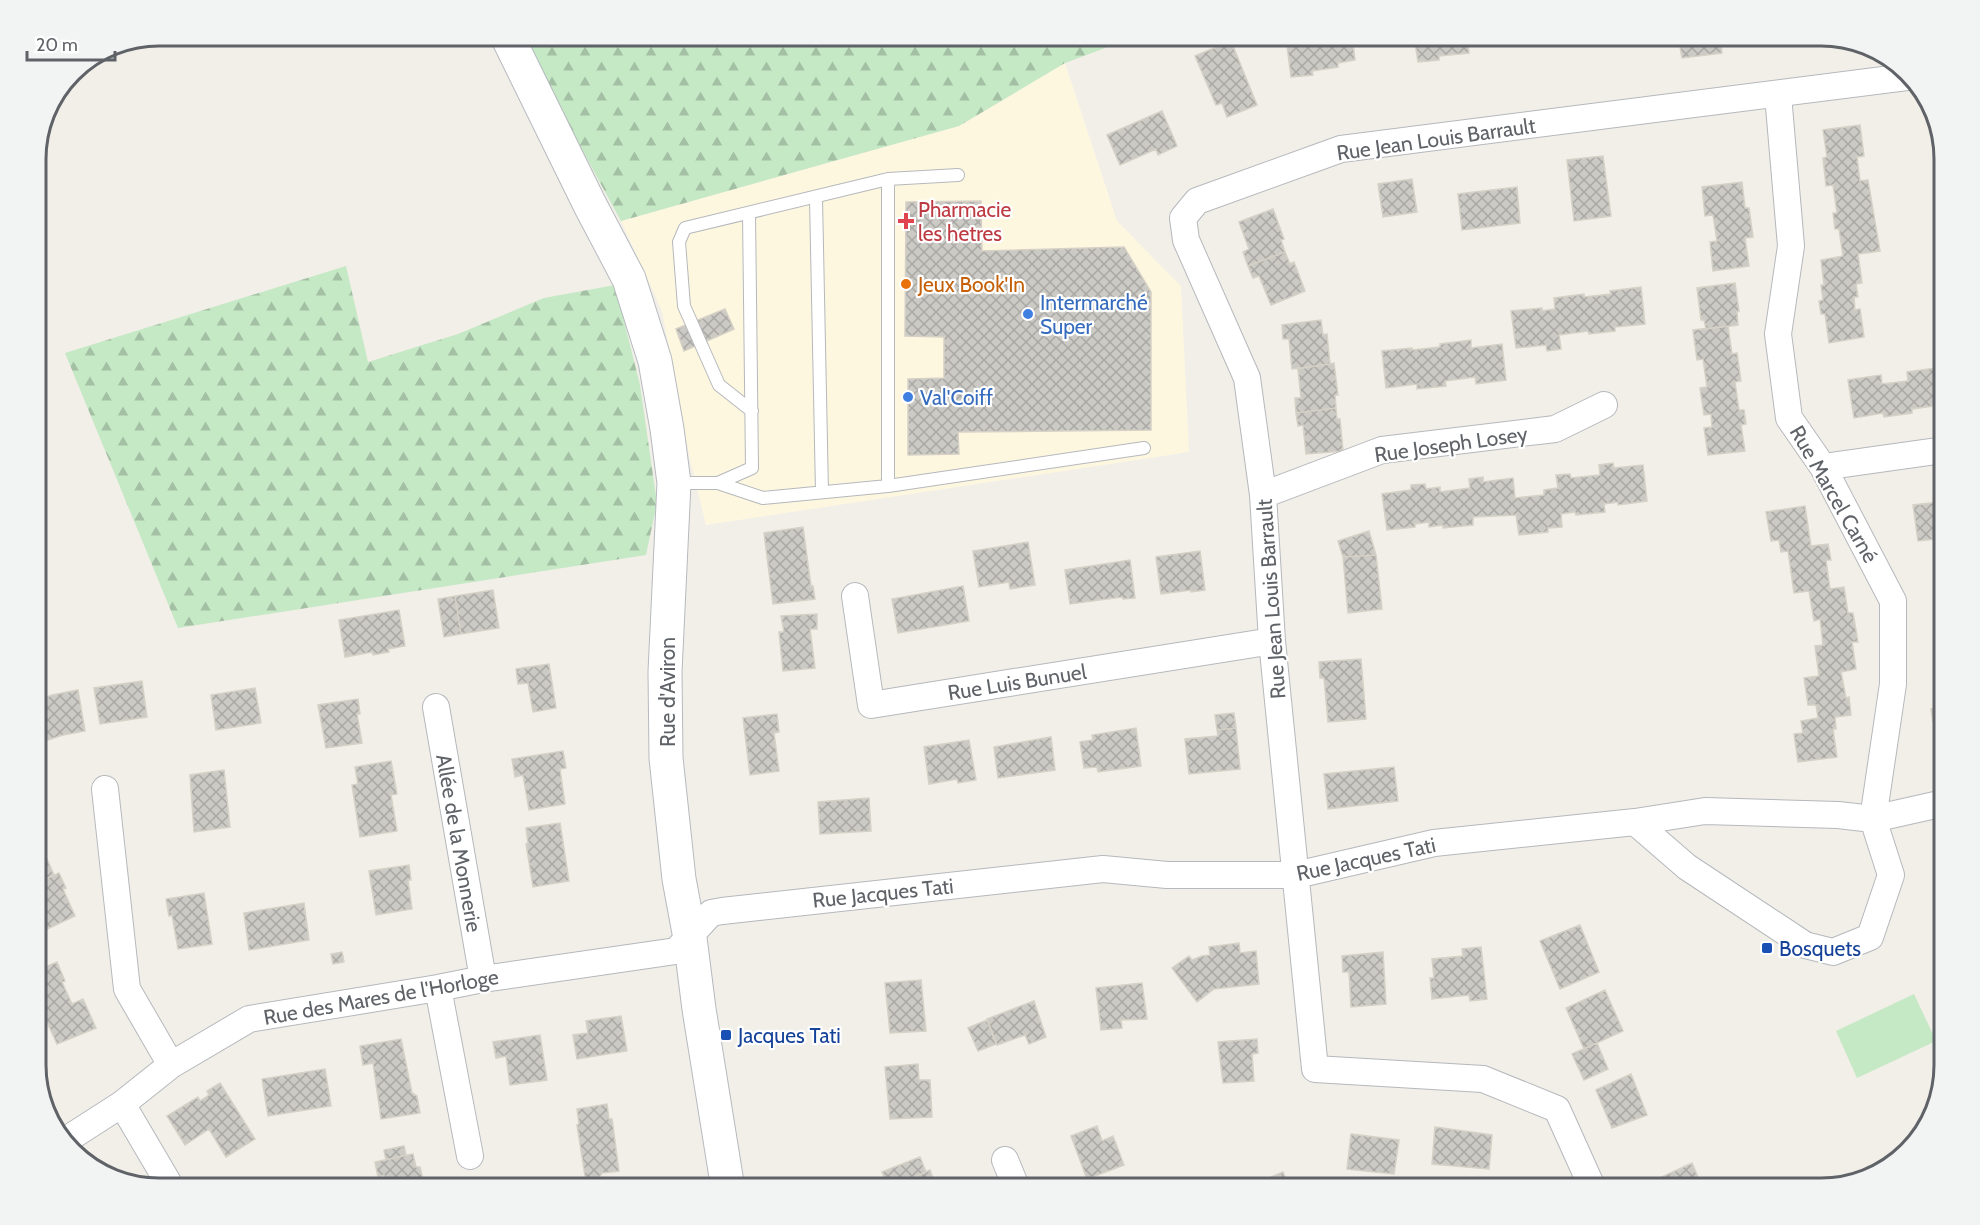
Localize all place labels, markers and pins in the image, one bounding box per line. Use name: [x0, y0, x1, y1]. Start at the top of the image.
place label: Pharmacie les hetres: [918, 197, 1011, 246]
marker: Pharmacie les hetres: [899, 214, 913, 228]
place label: Jeux Book'In: [917, 272, 1025, 297]
marker: Jeux Book'In: [899, 277, 913, 291]
place label: Intermarché Super: [1040, 290, 1148, 339]
marker: Intermarché Super: [1021, 307, 1035, 321]
place label: Val'Coiff: [920, 385, 993, 410]
marker: Val'Coiff: [901, 390, 915, 404]
place label: Bosquets: [1779, 936, 1861, 961]
marker: Bosquets: [1760, 941, 1774, 955]
place label: Jacques Tati: [737, 1023, 841, 1048]
marker: Jacques Tati: [719, 1028, 733, 1042]

